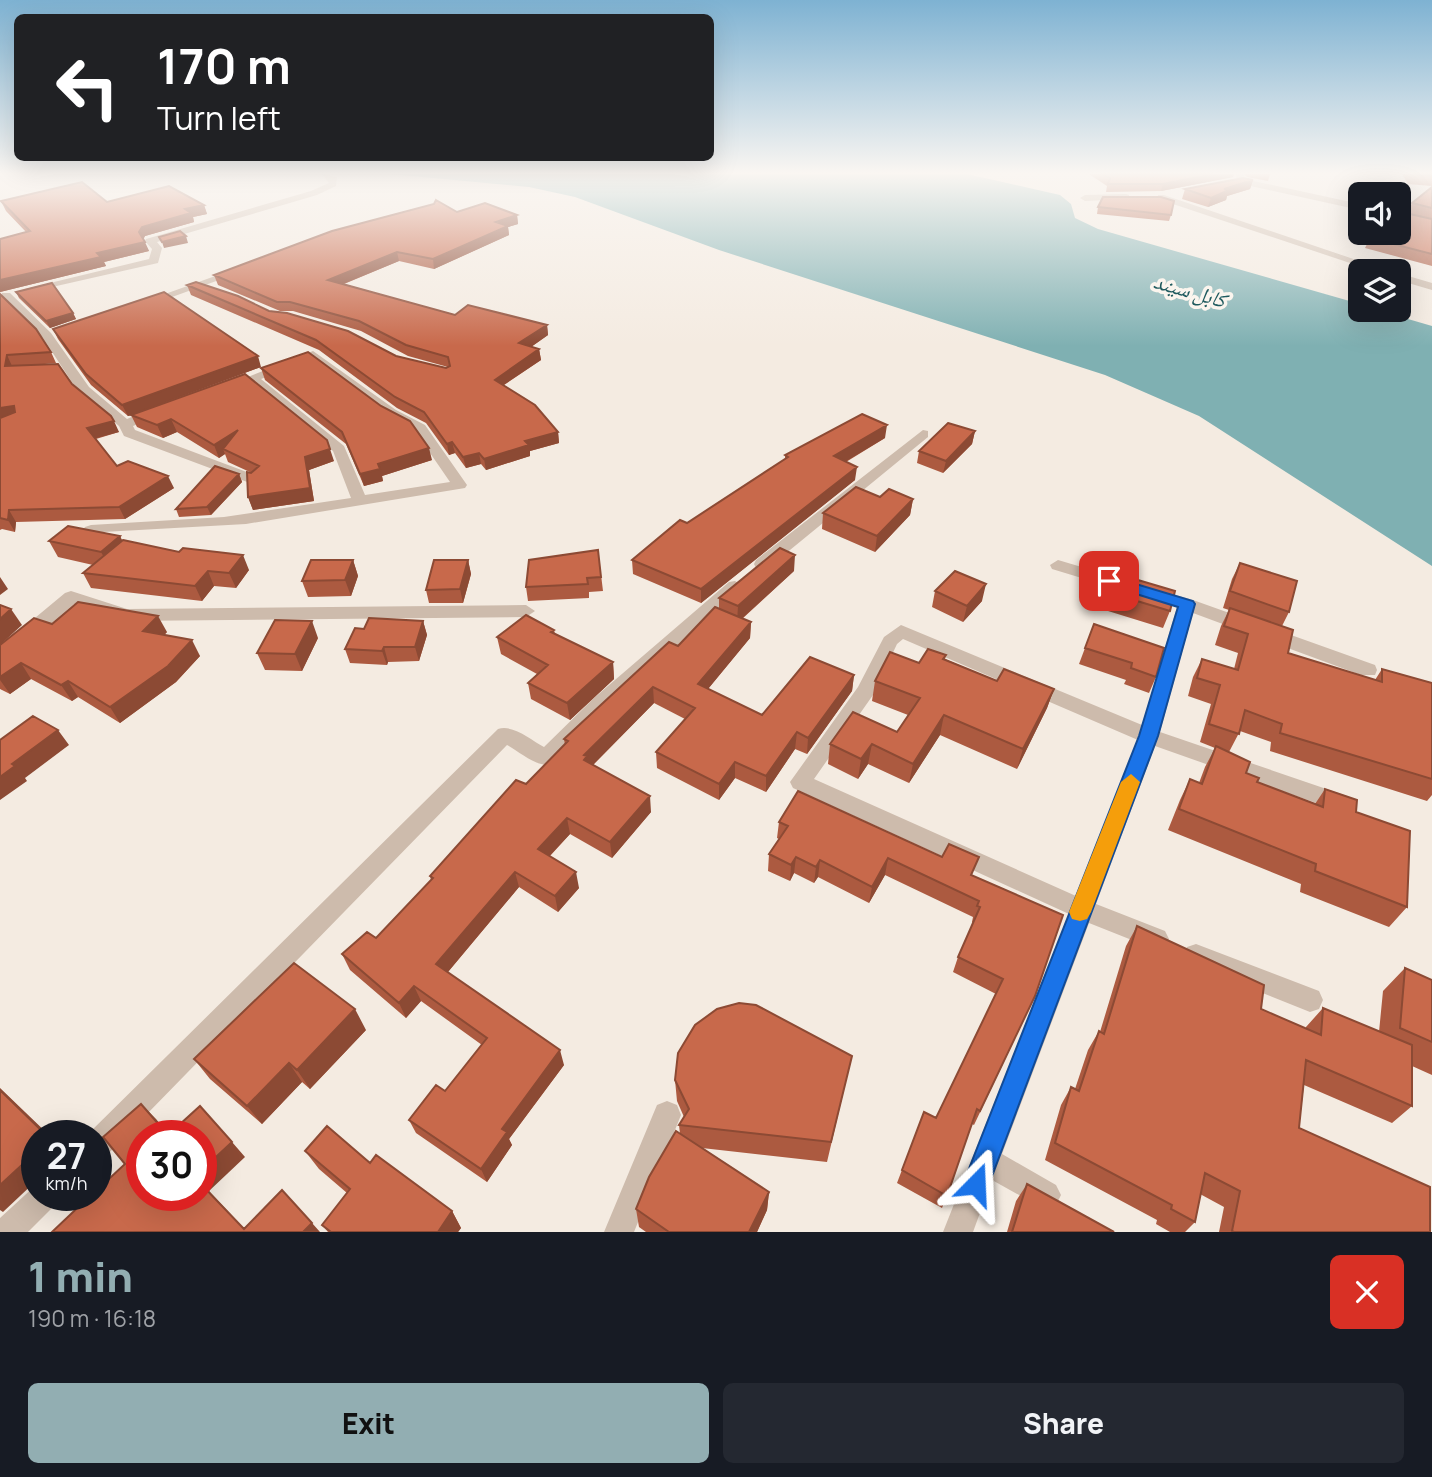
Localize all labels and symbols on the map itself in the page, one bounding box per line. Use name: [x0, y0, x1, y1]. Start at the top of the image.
water label: کابل سيند: [1151, 266, 1233, 315]
pin: [1079, 551, 1139, 611]
speed limit sign: 30: [126, 1120, 217, 1211]
position arrow: [939, 1147, 1013, 1221]

